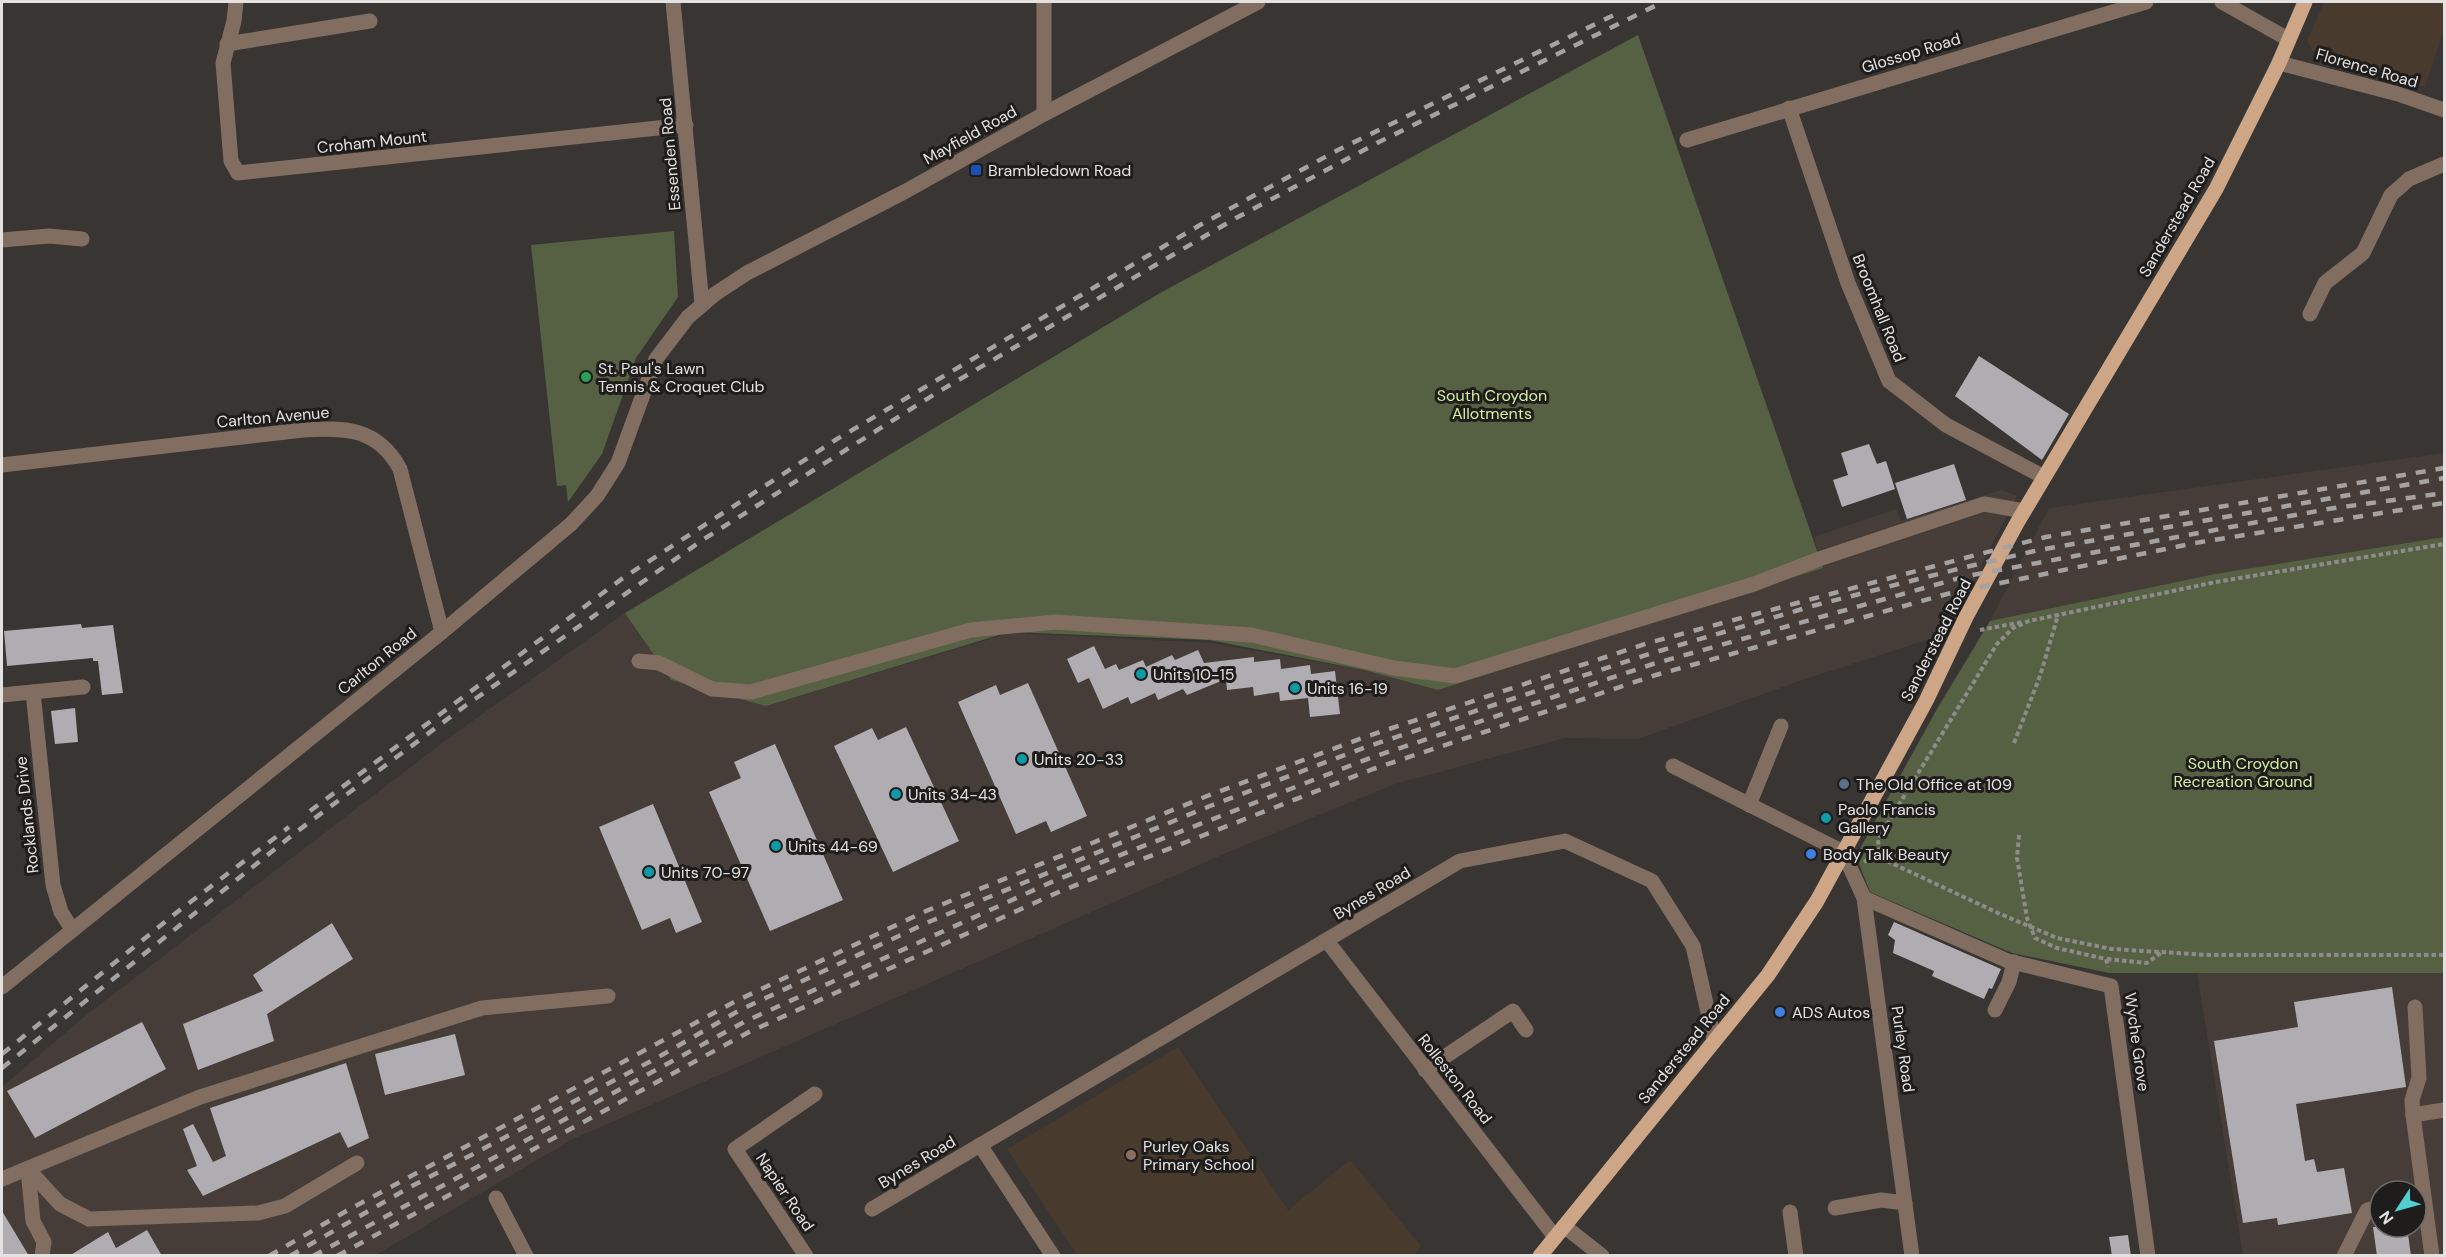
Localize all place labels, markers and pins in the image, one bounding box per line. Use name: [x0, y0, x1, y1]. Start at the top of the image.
place label: Brambledown Road: [988, 160, 1131, 181]
marker: Brambledown Road: [969, 163, 983, 177]
place label: St. Paul's Lawn Tennis & Croquet Club: [598, 358, 764, 397]
marker: St. Paul's Lawn Tennis & Croquet Club: [579, 370, 593, 384]
place label: Units 10-15: [1153, 664, 1234, 685]
marker: Units 10-15: [1134, 667, 1148, 681]
place label: Units 16-19: [1307, 678, 1388, 699]
marker: Units 16-19: [1288, 681, 1302, 695]
place label: Units 20-33: [1034, 749, 1124, 770]
marker: Units 20-33: [1015, 752, 1029, 766]
place label: The Old Office at 109: [1856, 774, 2012, 795]
marker: The Old Office at 109: [1837, 777, 1851, 791]
place label: Units 34-43: [908, 784, 997, 805]
marker: Units 34-43: [889, 787, 903, 801]
place label: Paolo Francis Gallery: [1838, 799, 1936, 838]
marker: Paolo Francis Gallery: [1819, 811, 1833, 825]
place label: Units 44-69: [788, 836, 878, 857]
marker: Units 44-69: [769, 839, 783, 853]
place label: Body Talk Beauty: [1823, 844, 1950, 865]
marker: Body Talk Beauty: [1804, 847, 1818, 861]
place label: Units 70-97: [661, 862, 749, 883]
marker: Units 70-97: [642, 865, 656, 879]
place label: ADS Autos: [1792, 1002, 1870, 1023]
marker: ADS Autos: [1773, 1005, 1787, 1019]
place label: Purley Oaks Primary School: [1143, 1136, 1254, 1175]
marker: Purley Oaks Primary School: [1124, 1148, 1138, 1162]

